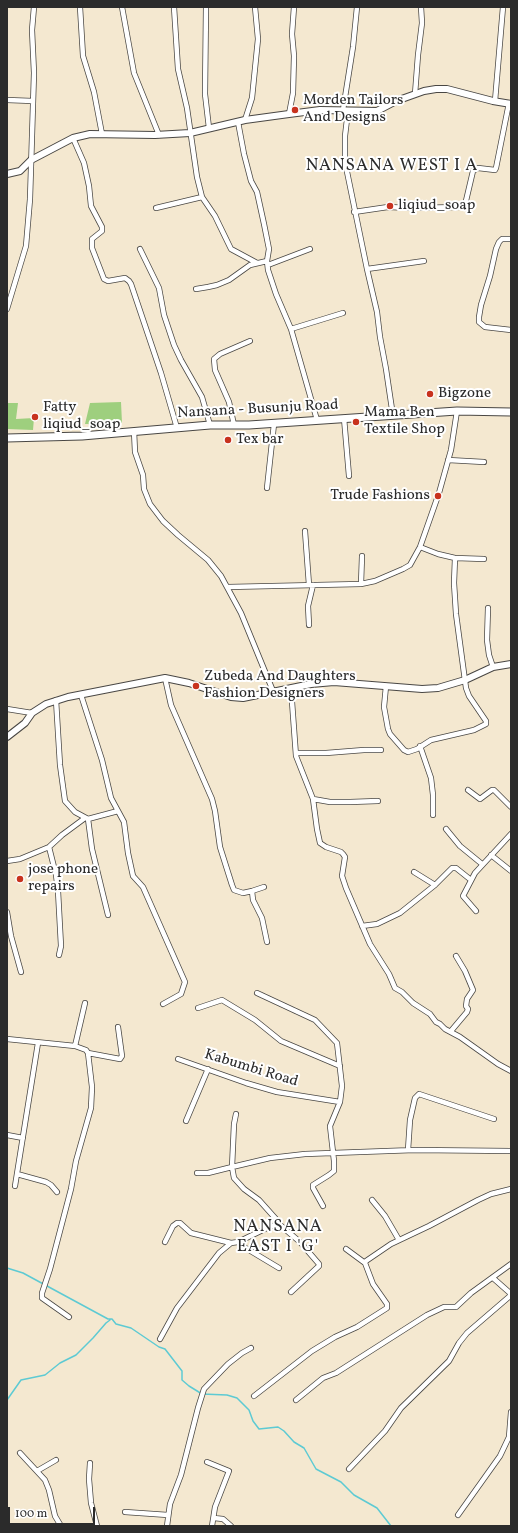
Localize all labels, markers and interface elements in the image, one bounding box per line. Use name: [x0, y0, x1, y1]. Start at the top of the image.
place label: Morden Tailors And Designs: [303, 92, 403, 127]
marker: Morden Tailors And Designs: [290, 105, 300, 115]
district label: NANSANA WEST I A: [306, 157, 478, 177]
place label: liqiud_soap: [398, 197, 475, 215]
marker: liqiud_soap: [385, 201, 395, 211]
place label: Bigzone: [438, 385, 491, 403]
marker: Bigzone: [425, 389, 435, 399]
street label: Nansana - Busunju Road: [177, 397, 339, 423]
place label: Fatty liqiud_soap: [43, 399, 120, 434]
place label: Mama Ben Textile Shop: [364, 404, 445, 439]
marker: Fatty liqiud_soap: [30, 412, 40, 422]
marker: Mama Ben Textile Shop: [351, 417, 361, 427]
place label: Tex bar: [236, 431, 284, 449]
marker: Tex bar: [223, 435, 233, 445]
place label: Trude Fashions: [330, 487, 430, 505]
marker: Trude Fashions: [433, 491, 443, 501]
place label: Zubeda And Daughters Fashion Designers: [204, 668, 356, 703]
marker: Zubeda And Daughters Fashion Designers: [191, 681, 201, 691]
place label: jose phone repairs: [28, 861, 98, 896]
marker: jose phone repairs: [15, 874, 25, 884]
street label: Kabumbi Road: [202, 1046, 300, 1092]
district label: NANSANA EAST I 'G': [233, 1218, 323, 1258]
scale bar: [10, 1499, 97, 1525]
text: 100 m: [15, 1506, 47, 1522]

